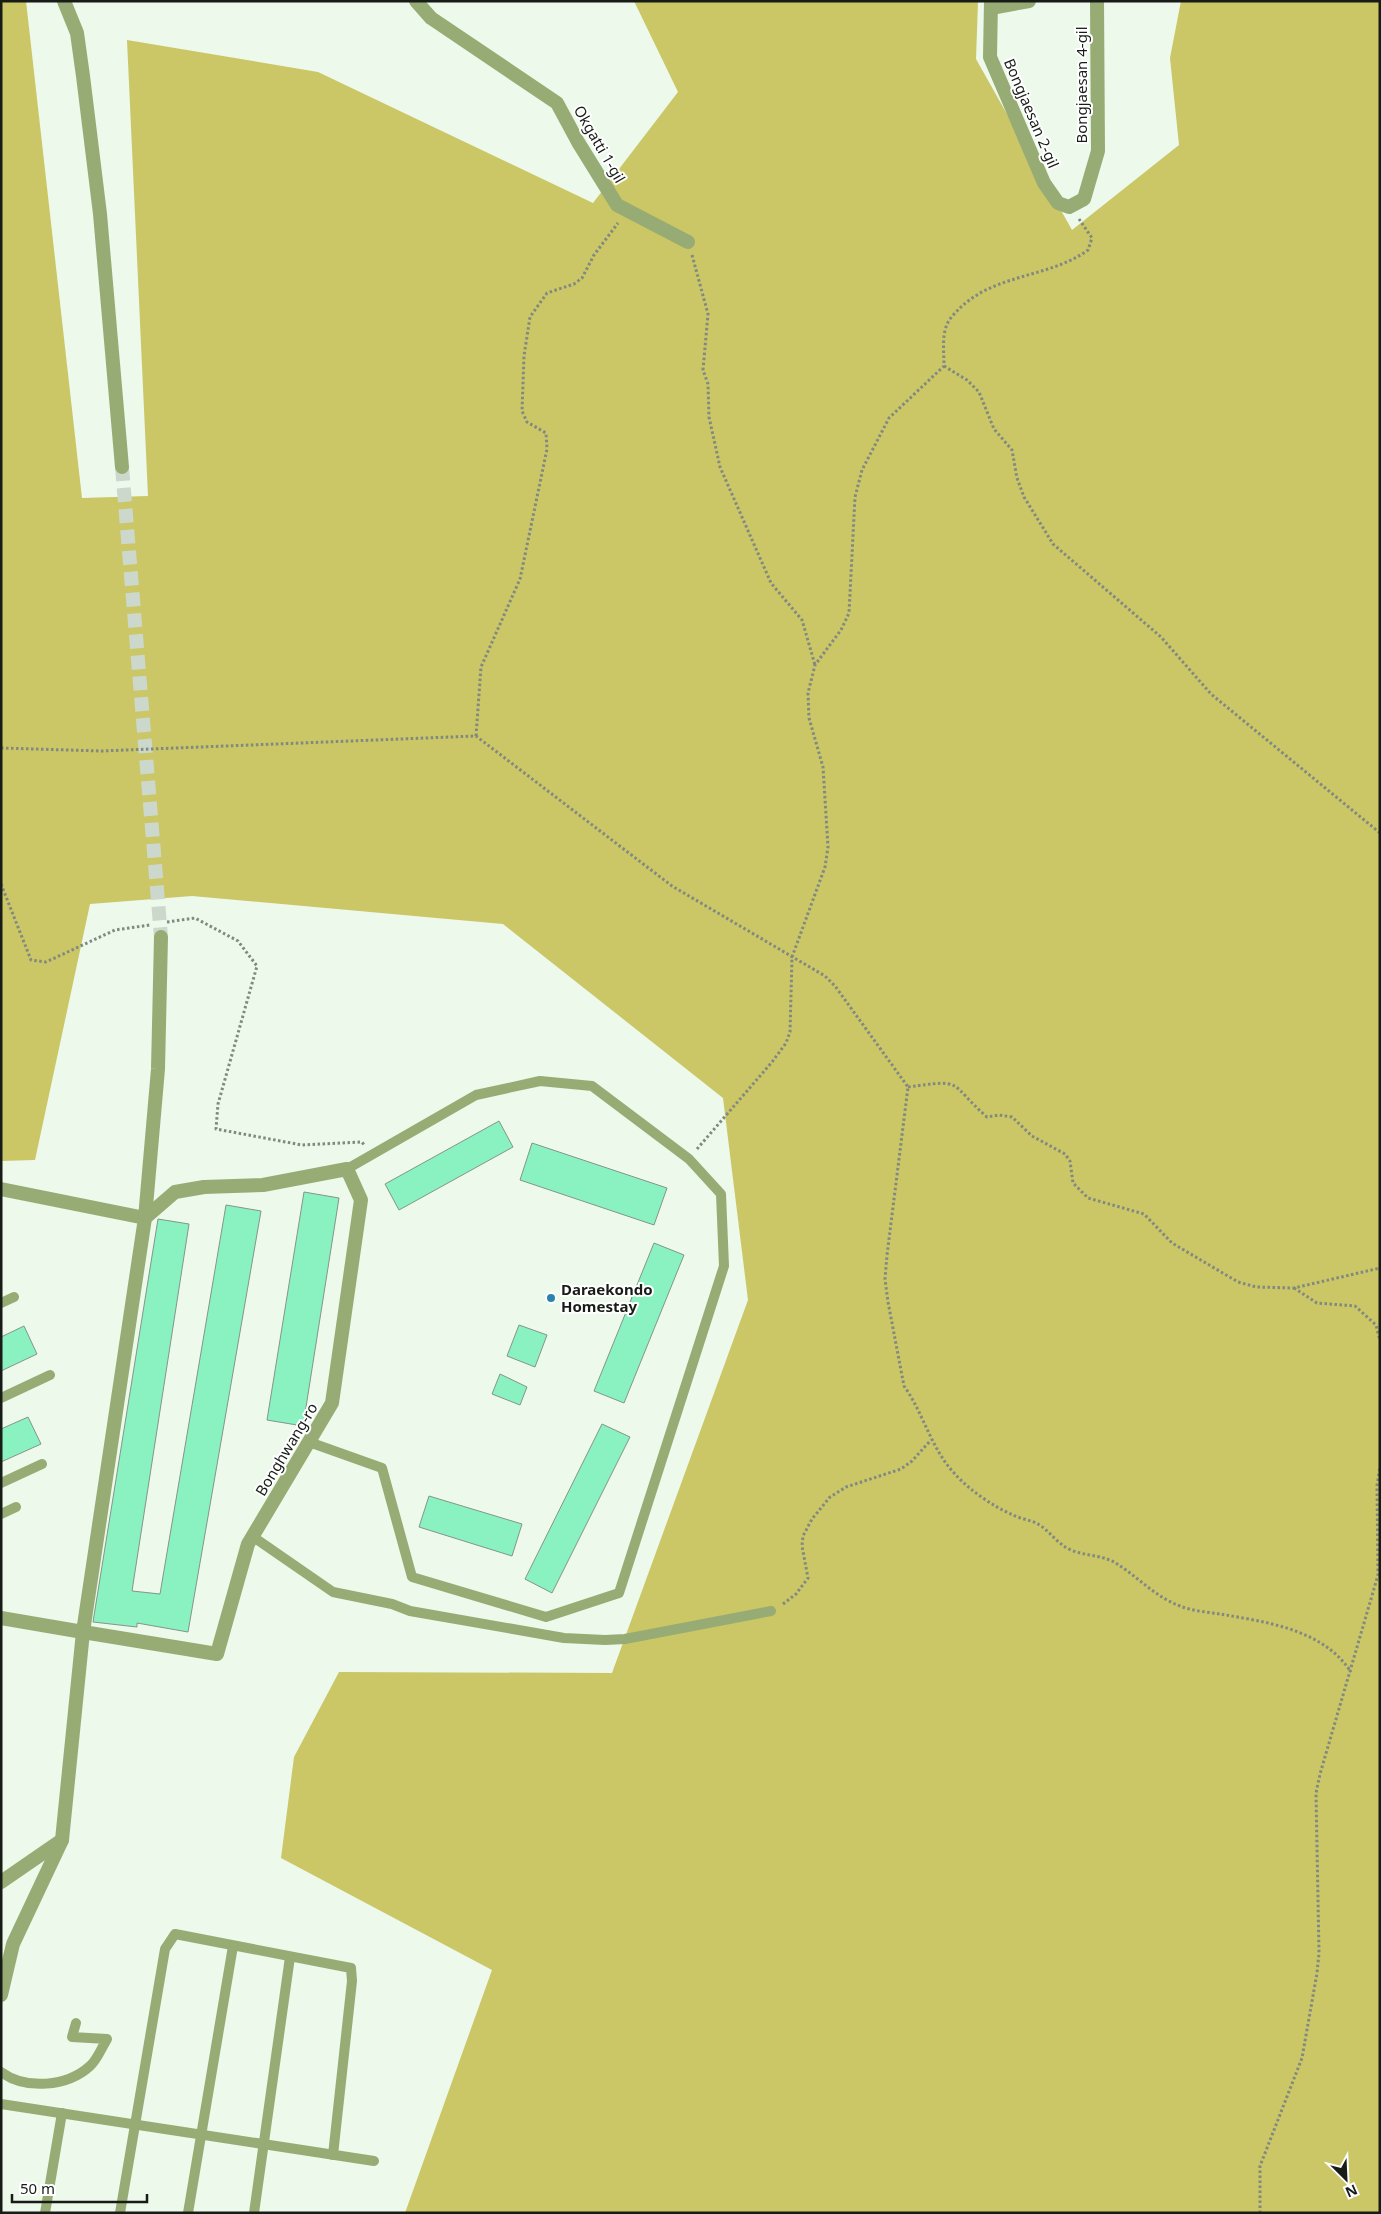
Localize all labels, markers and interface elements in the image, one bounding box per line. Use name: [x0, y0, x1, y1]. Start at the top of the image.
street label: Bongjaesan 4-gil: [1071, 26, 1091, 144]
street label: Bongjaesan 2-gil: [1000, 55, 1064, 171]
street label: Okgatti 1-gil: [570, 102, 630, 186]
place label: Daraekondo Homestay: [561, 1279, 653, 1316]
marker: Daraekondo Homestay: [545, 1292, 557, 1304]
street label: Bonghwang-ro: [250, 1399, 322, 1499]
north arrow: [1321, 2154, 1371, 2204]
scale bar: [12, 2172, 148, 2204]
text: 50 m: [20, 2178, 55, 2198]
text: N: [1342, 2180, 1361, 2202]

